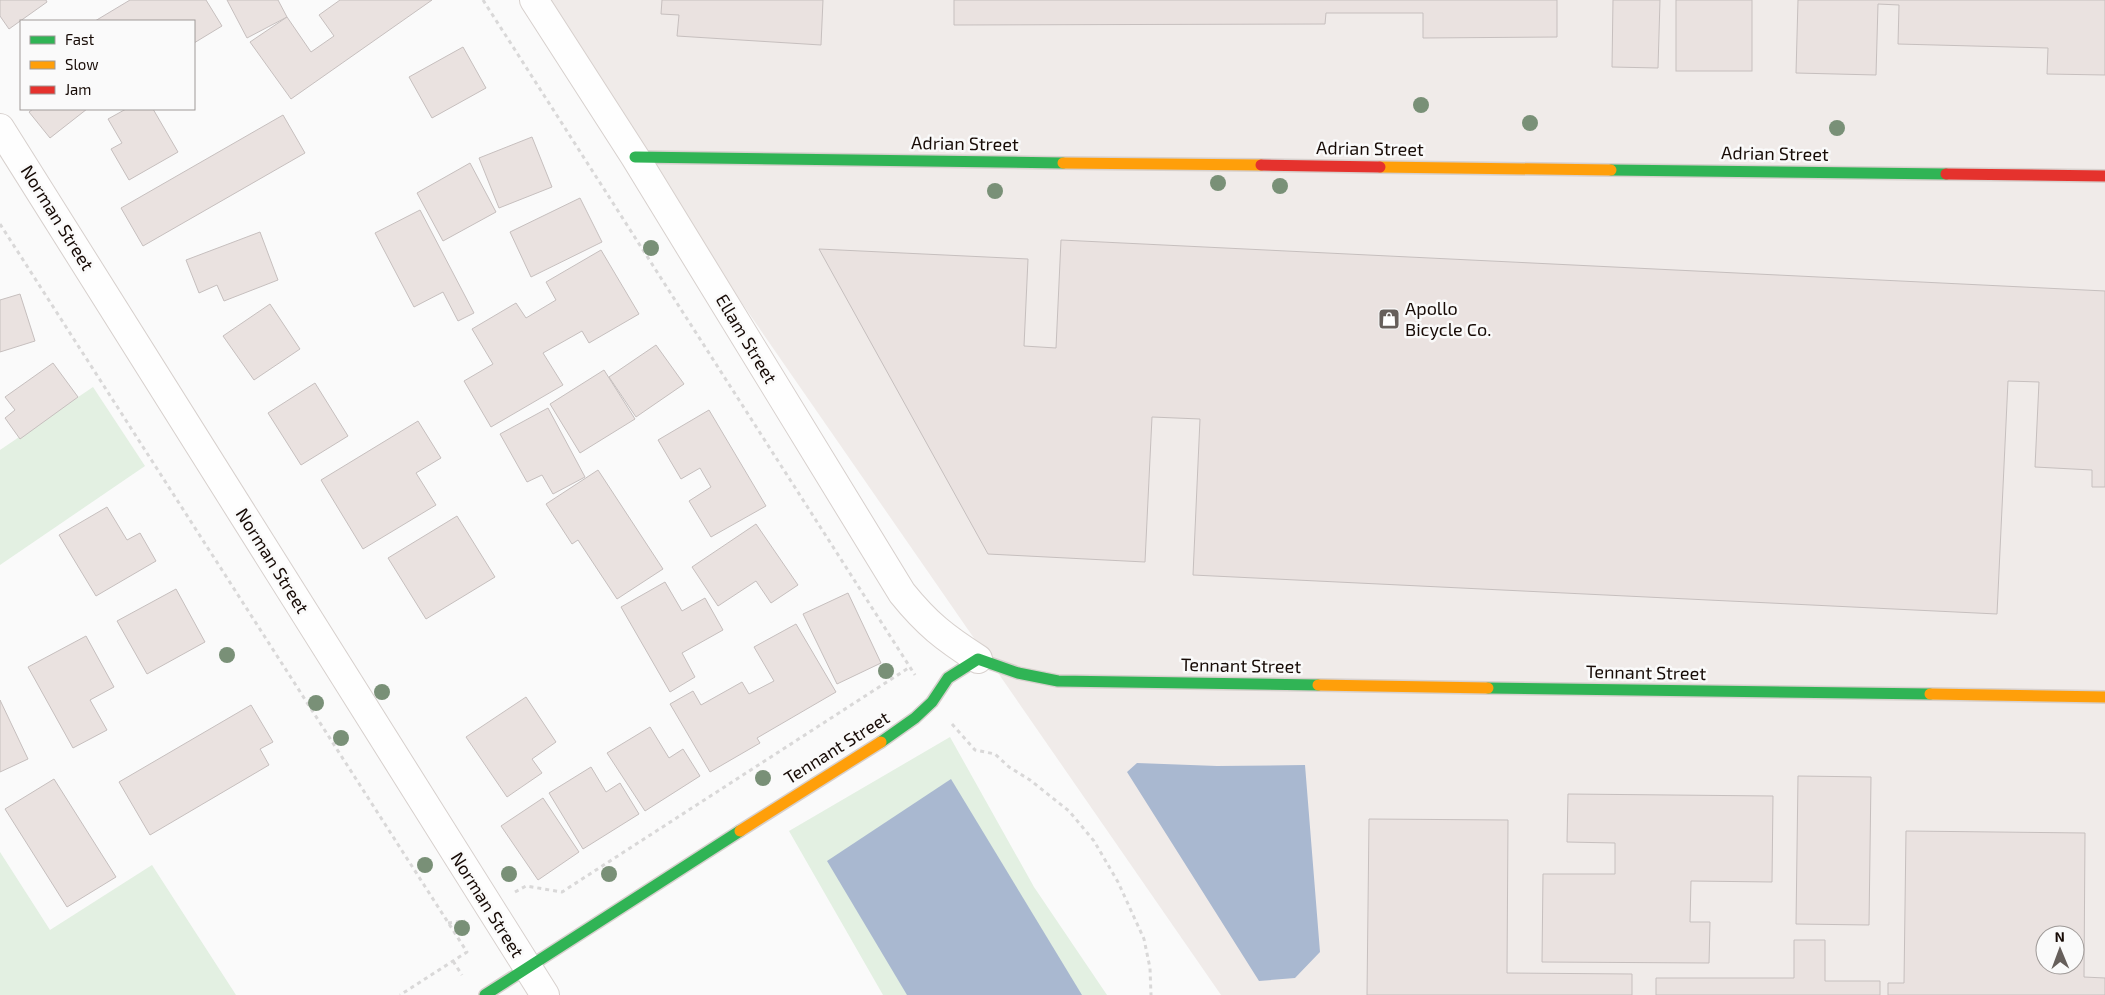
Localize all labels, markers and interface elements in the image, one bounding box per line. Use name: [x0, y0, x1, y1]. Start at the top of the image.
legend: [20, 20, 195, 110]
text: Fast: [65, 30, 95, 48]
text: Slow: [65, 55, 99, 73]
text: Jam: [65, 80, 91, 98]
street label: Adrian Street: [911, 131, 1019, 155]
street label: Adrian Street: [1316, 136, 1424, 160]
street label: Adrian Street: [1721, 141, 1829, 165]
street label: Norman Street: [17, 161, 99, 274]
street label: Ellam Street: [712, 290, 782, 387]
place label: Apollo Bicycle Co.: [1405, 297, 1491, 340]
shop icon: Apollo Bicycle Co.: [1377, 307, 1401, 331]
street label: Norman Street: [232, 504, 314, 617]
street label: Tennant Street: [1181, 653, 1301, 677]
street label: Tennant Street: [1586, 660, 1706, 684]
street label: Tennant Street: [780, 706, 893, 788]
street label: Norman Street: [447, 848, 529, 961]
north arrow: [2035, 925, 2085, 975]
text: N: [2055, 928, 2065, 945]

